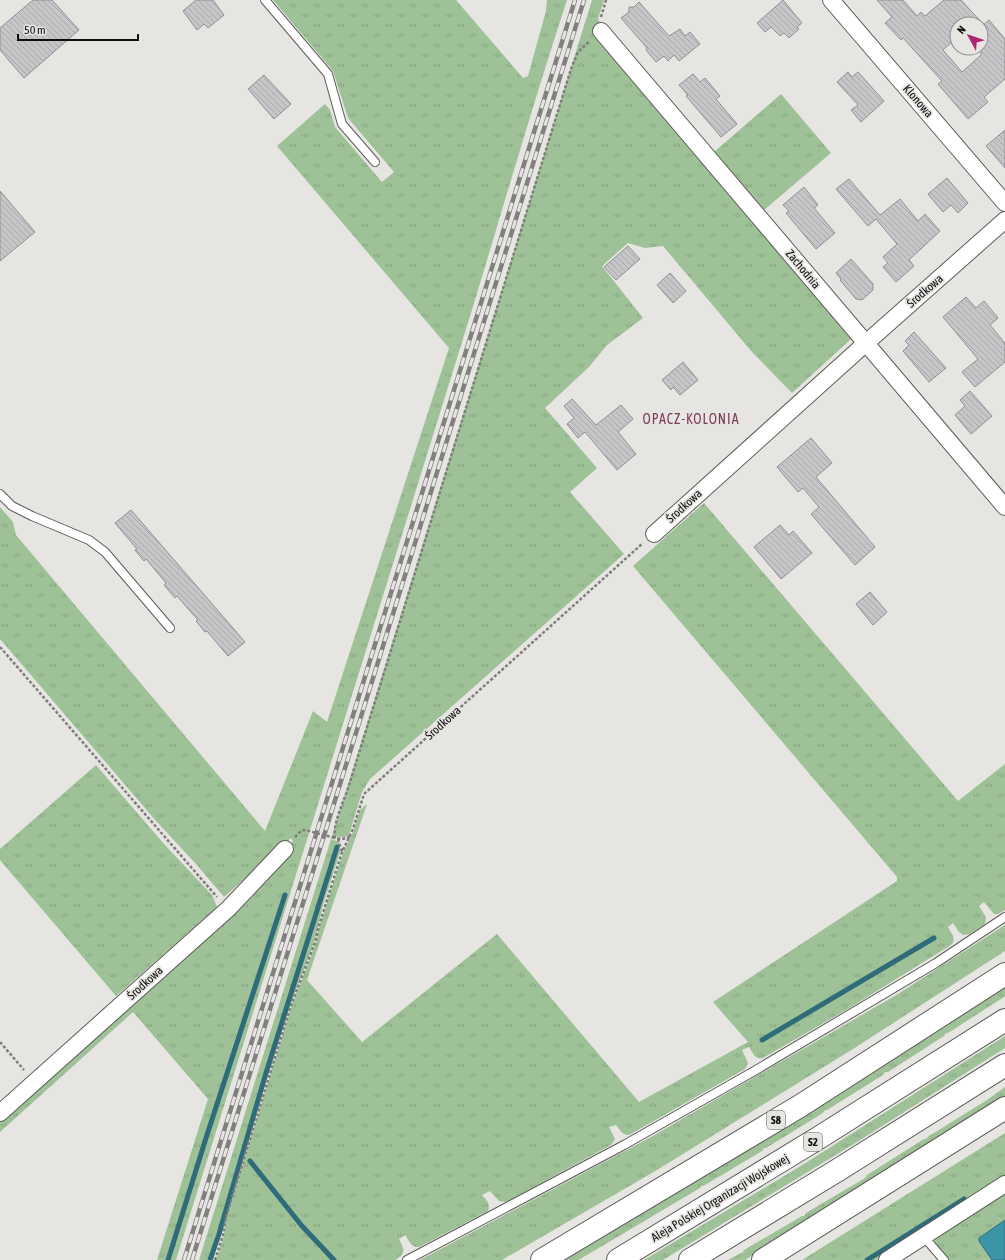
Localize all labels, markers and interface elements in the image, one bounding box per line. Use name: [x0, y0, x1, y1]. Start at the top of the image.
scale bar: [18, 16, 138, 42]
north arrow: [949, 16, 989, 56]
text: 50 m: [24, 23, 46, 37]
text: N: [955, 23, 968, 36]
street label: Klonowa: [900, 82, 936, 120]
street label: Zachodnia: [783, 247, 823, 291]
street label: Środkowa: [904, 272, 946, 310]
district label: OPACZ-KOLONIA: [642, 411, 740, 427]
street label: Środkowa: [663, 486, 705, 526]
street label: Środkowa: [422, 703, 464, 743]
street label: Środkowa: [124, 963, 166, 1003]
road number: S8: [767, 1111, 785, 1129]
road number: S2: [804, 1133, 822, 1151]
street label: Aleja Polskiej Organizacji Wojskowej: [649, 1151, 791, 1245]

